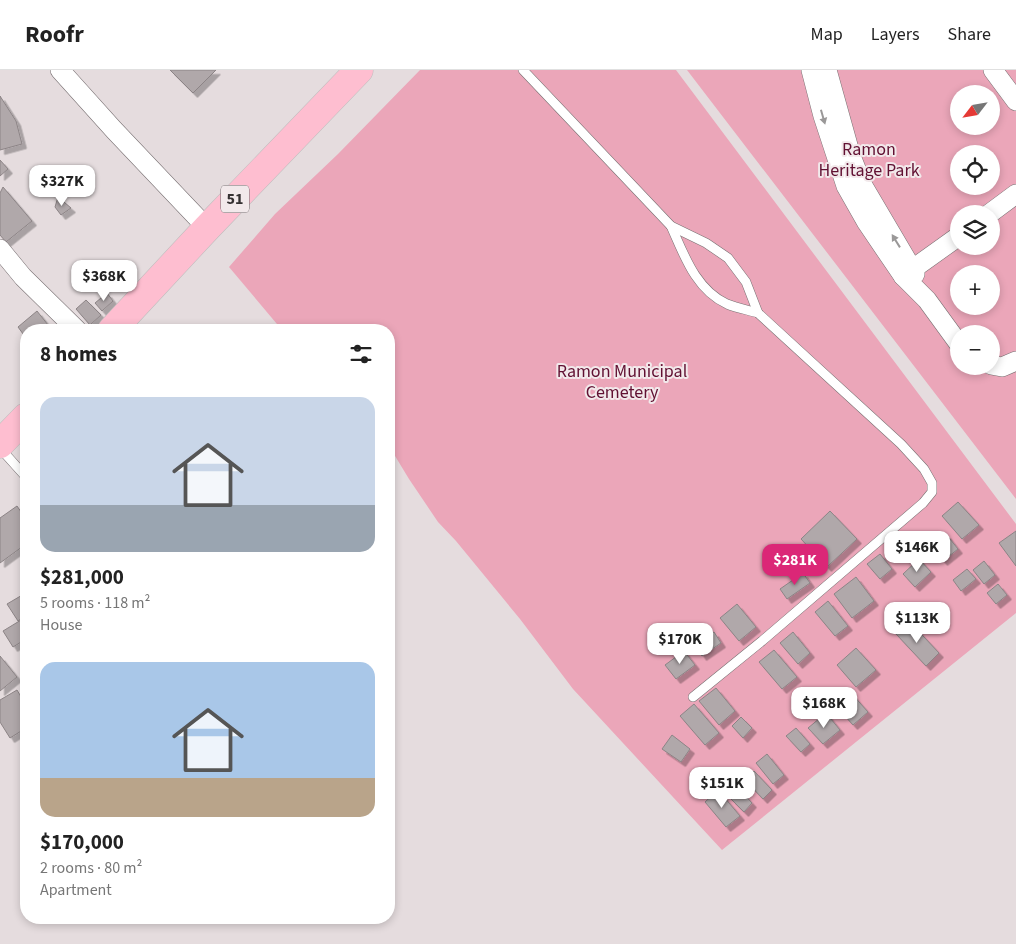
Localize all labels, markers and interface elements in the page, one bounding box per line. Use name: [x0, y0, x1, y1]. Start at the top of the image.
text: Roofr: [25, 17, 84, 52]
text: Map: [811, 22, 843, 47]
text: Layers: [871, 22, 920, 47]
text: Share: [948, 22, 991, 47]
north arrow: [950, 85, 1000, 135]
map controls: [950, 85, 1000, 375]
one-way arrow: [820, 110, 828, 125]
park label: Ramon Heritage Park: [818, 137, 920, 183]
button: locate: [950, 145, 1000, 195]
pin: $327K: [27, 164, 97, 207]
text: $327K: [40, 170, 84, 192]
road number: 51: [221, 186, 249, 212]
button: layers: [950, 205, 1000, 255]
one-way arrow: [891, 235, 901, 248]
pin: $368K: [69, 260, 139, 302]
text: $368K: [82, 265, 126, 287]
button: +: [950, 265, 1000, 315]
button: −: [950, 325, 1000, 375]
text: 8 homes: [40, 339, 117, 369]
icon: filters: [347, 340, 375, 368]
park label: Ramon Municipal Cemetery: [557, 359, 687, 405]
icon: home: [163, 430, 253, 520]
pin: $146K: [882, 530, 952, 573]
text: $146K: [895, 536, 939, 558]
pin: $281K: [760, 544, 830, 586]
text: $281K: [773, 549, 817, 571]
text: $281,000: [40, 562, 124, 592]
text: 5 rooms · 118 m²: [40, 592, 150, 614]
pin: $113K: [882, 602, 952, 644]
text: $113K: [895, 607, 939, 629]
text: House: [40, 614, 82, 636]
pin: $170K: [645, 622, 715, 665]
text: $170K: [658, 628, 702, 650]
pin: $168K: [789, 686, 859, 729]
text: $168K: [802, 692, 846, 714]
icon: home: [163, 695, 253, 785]
pin: $151K: [687, 766, 757, 809]
text: $151K: [700, 772, 744, 794]
text: $170,000: [40, 827, 124, 857]
text: 2 rooms · 80 m²: [40, 857, 142, 879]
text: Apartment: [40, 879, 112, 901]

